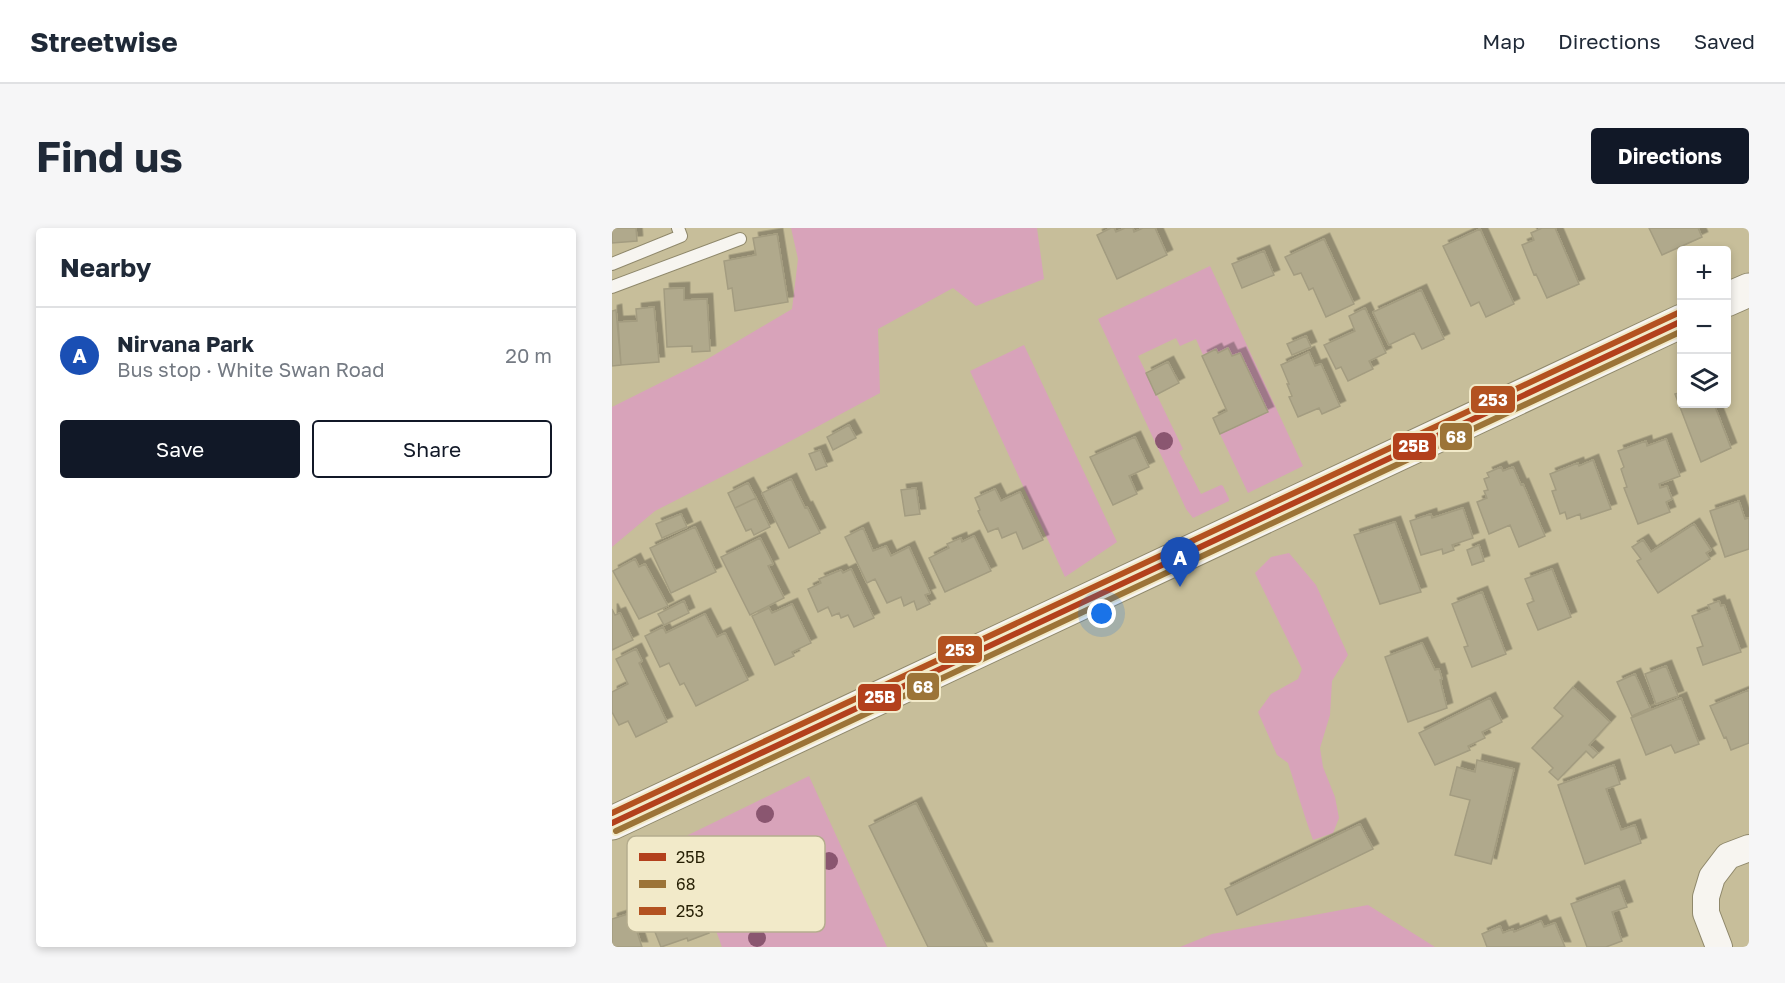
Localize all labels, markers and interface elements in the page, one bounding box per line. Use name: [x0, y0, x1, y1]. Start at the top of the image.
text: Streetwise: [30, 25, 178, 58]
text: Map: [1482, 28, 1525, 54]
text: Directions: [1558, 28, 1661, 54]
text: Saved: [1694, 28, 1755, 54]
button: Directions: [1591, 128, 1749, 184]
text: Find us: [36, 131, 183, 181]
map controls: [1677, 246, 1731, 408]
button: +: [1677, 246, 1731, 300]
text: Nearby: [60, 252, 151, 283]
button: −: [1677, 300, 1731, 354]
text: Nirvana Park: [117, 330, 254, 357]
text: A: [72, 343, 87, 367]
text: 20 m: [505, 343, 552, 367]
button: layers: [1677, 354, 1731, 408]
text: Bus stop · White Swan Road: [117, 357, 384, 381]
line badge: 253: [1470, 385, 1516, 414]
text: 253: [1478, 390, 1508, 410]
button: Save: [60, 420, 300, 478]
button: Share: [312, 420, 552, 478]
line badge: 68: [1439, 422, 1473, 451]
text: 68: [1446, 427, 1466, 447]
line badge: 25B: [1392, 432, 1437, 461]
text: 25B: [1399, 436, 1429, 456]
pin: A: [1160, 538, 1200, 587]
your location: [1087, 599, 1116, 628]
line badge: 253: [937, 635, 983, 664]
text: 253: [945, 640, 975, 660]
line badge: 68: [906, 672, 940, 701]
text: 68: [913, 677, 933, 697]
line badge: 25B: [857, 683, 902, 712]
text: 25B: [865, 687, 895, 707]
legend: [627, 836, 825, 932]
text: 25B: [676, 847, 705, 867]
text: 68: [676, 874, 695, 894]
text: 253: [676, 901, 704, 921]

